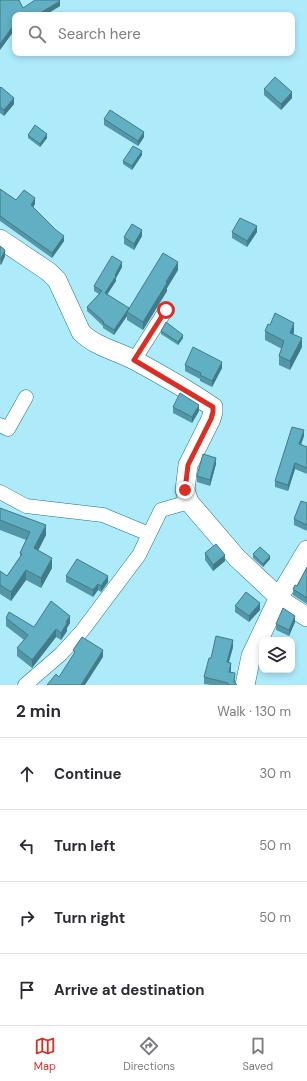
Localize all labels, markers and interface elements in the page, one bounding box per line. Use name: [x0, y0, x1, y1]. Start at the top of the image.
search box: [12, 12, 295, 56]
icon: search: [26, 23, 48, 45]
text: Search here: [58, 24, 141, 44]
route start: [157, 301, 175, 319]
route end: [176, 481, 194, 499]
map controls: [259, 637, 295, 673]
button: layers: [259, 637, 295, 673]
text: 2 min: [16, 700, 61, 722]
text: Walk · 130 m: [217, 703, 291, 720]
icon: ahead: [16, 763, 38, 785]
text: Continue: [54, 764, 122, 784]
text: 30 m: [259, 765, 291, 782]
icon: left: [16, 835, 38, 857]
text: Turn left: [54, 836, 115, 856]
text: 50 m: [259, 837, 291, 854]
icon: right: [16, 907, 38, 929]
text: Turn right: [54, 908, 125, 928]
text: 50 m: [259, 909, 291, 926]
icon: arrive: [16, 979, 38, 1001]
text: Arrive at destination: [54, 980, 205, 1000]
tab: Map: [34, 1035, 56, 1073]
tab: Directions: [123, 1035, 175, 1073]
tab: Saved: [242, 1035, 273, 1073]

